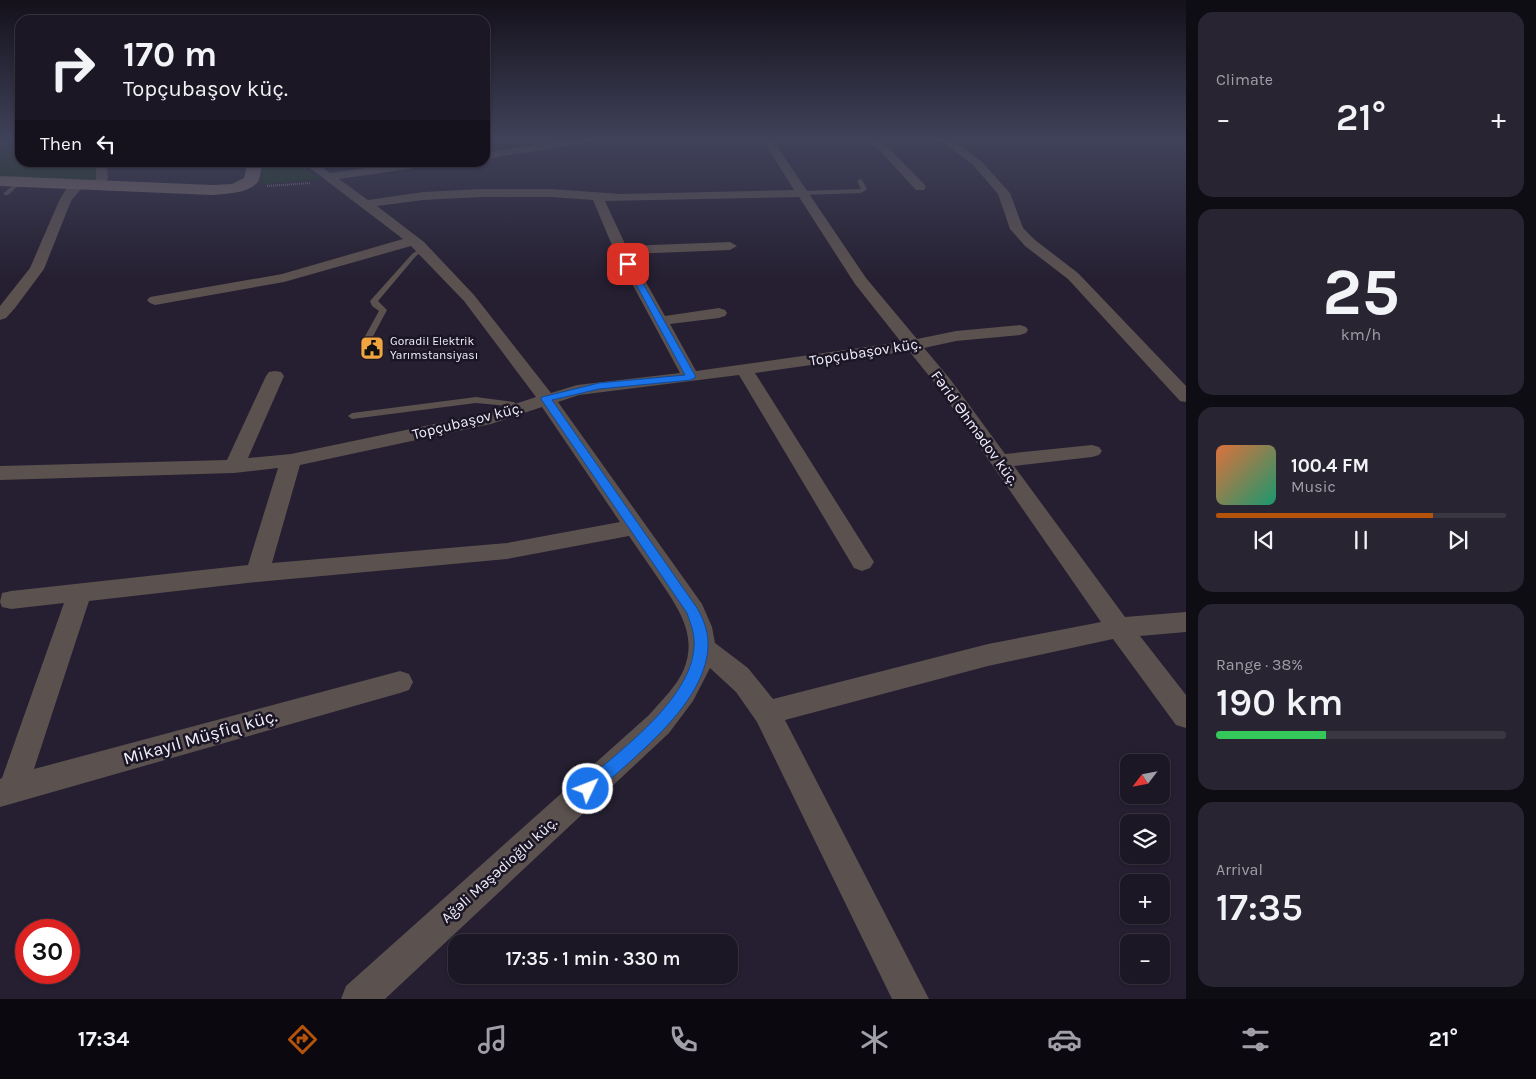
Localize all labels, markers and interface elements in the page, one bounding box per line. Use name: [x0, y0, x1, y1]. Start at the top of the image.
text: 170 m: [123, 34, 217, 75]
icon: right: [40, 35, 105, 100]
text: Climate: [1216, 70, 1273, 89]
text: Topçubaşov küç.: [123, 76, 288, 102]
text: 21°: [1336, 95, 1386, 140]
text: −: [1216, 102, 1231, 135]
text: +: [1491, 102, 1506, 135]
icon: left: [92, 130, 120, 158]
text: Then: [40, 133, 82, 155]
pin: [607, 243, 649, 285]
icon: arrive: [614, 250, 642, 278]
text: 25: [1322, 254, 1400, 330]
text: km/h: [1341, 325, 1381, 344]
place label: Goradil Elektrik Yarımstansiyası: [390, 334, 478, 362]
street label: Topçubaşov küç.: [808, 334, 922, 370]
public building icon: Goradil Elektrik Yarımstansiyası: [359, 335, 385, 361]
street label: Fərid Əhmədov küç.: [927, 367, 1023, 489]
street label: Topçubaşov küç.: [410, 399, 524, 443]
text: 100.4 FM: [1291, 455, 1369, 477]
text: Music: [1291, 477, 1336, 496]
icon: previous: [1250, 526, 1278, 554]
icon: pause: [1347, 526, 1375, 554]
icon: next: [1444, 526, 1472, 554]
text: Range · 38%: [1216, 655, 1303, 674]
text: 190 km: [1216, 680, 1343, 725]
street label: Mikayıl Müşfiq küç.: [120, 704, 280, 770]
north arrow: [1120, 754, 1170, 804]
map controls: [1120, 754, 1170, 984]
position arrow: [561, 762, 613, 814]
street label: Ağəli Məşədioğlu küç.: [437, 813, 561, 927]
button: layers: [1120, 814, 1170, 864]
text: Arrival: [1216, 860, 1263, 879]
button: +: [1120, 874, 1170, 924]
text: 17:35: [1216, 885, 1303, 930]
speed limit sign: 30: [15, 919, 80, 984]
button: −: [1120, 934, 1170, 984]
text: 17:35 · 1 min · 330 m: [505, 948, 681, 970]
icon: directions: [285, 1022, 320, 1057]
icon: music: [475, 1022, 510, 1057]
icon: phone: [666, 1022, 701, 1057]
icon: climate: [857, 1022, 892, 1057]
icon: car: [1047, 1022, 1082, 1057]
icon: filters: [1238, 1022, 1273, 1057]
text: 17:34: [78, 1026, 129, 1052]
text: 21°: [1428, 1026, 1458, 1052]

